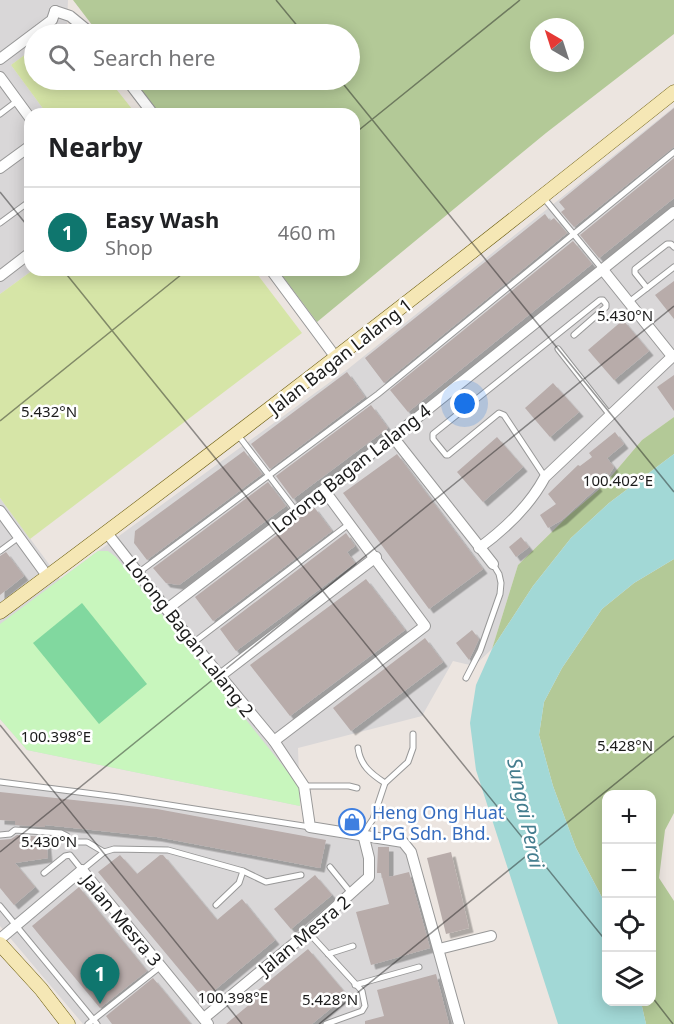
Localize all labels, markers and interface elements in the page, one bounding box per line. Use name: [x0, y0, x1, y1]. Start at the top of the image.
north arrow: [530, 18, 584, 72]
search box: [24, 24, 360, 90]
icon: search: [45, 41, 78, 74]
text: Search here: [93, 42, 215, 72]
text: Nearby: [48, 129, 143, 165]
text: Easy Wash: [105, 204, 219, 234]
text: 1: [62, 219, 73, 246]
text: 460 m: [278, 219, 336, 246]
text: Shop: [105, 234, 153, 261]
street label: Jalan Bagan Lalang 1: [262, 292, 417, 421]
text: 5.430°N: [597, 305, 653, 325]
your location: [450, 389, 479, 418]
street label: Lorong Bagan Lalang 4: [267, 398, 435, 538]
text: 5.432°N: [21, 401, 77, 421]
text: 100.402°E: [583, 470, 653, 490]
street label: Lorong Bagan Lalang 2: [120, 553, 260, 721]
text: 100.398°E: [21, 726, 91, 746]
text: 5.428°N: [597, 735, 653, 755]
water label: Sungai Perai: [501, 755, 551, 871]
map controls: [602, 790, 656, 1006]
button: +: [602, 790, 656, 844]
place label: Heng Ong Huat LPG Sdn. Bhd.: [372, 800, 505, 845]
shop icon: Heng Ong Huat LPG Sdn. Bhd.: [337, 807, 367, 837]
text: 5.430°N: [21, 831, 77, 851]
button: −: [602, 844, 656, 898]
street label: Jalan Mesra 3: [75, 868, 167, 971]
street label: Jalan Mesra 2: [252, 890, 355, 982]
button: locate: [602, 898, 656, 952]
button: layers: [602, 952, 656, 1006]
pin: 1: [80, 954, 120, 1004]
text: 100.398°E: [198, 987, 268, 1007]
text: 5.428°N: [302, 989, 358, 1009]

